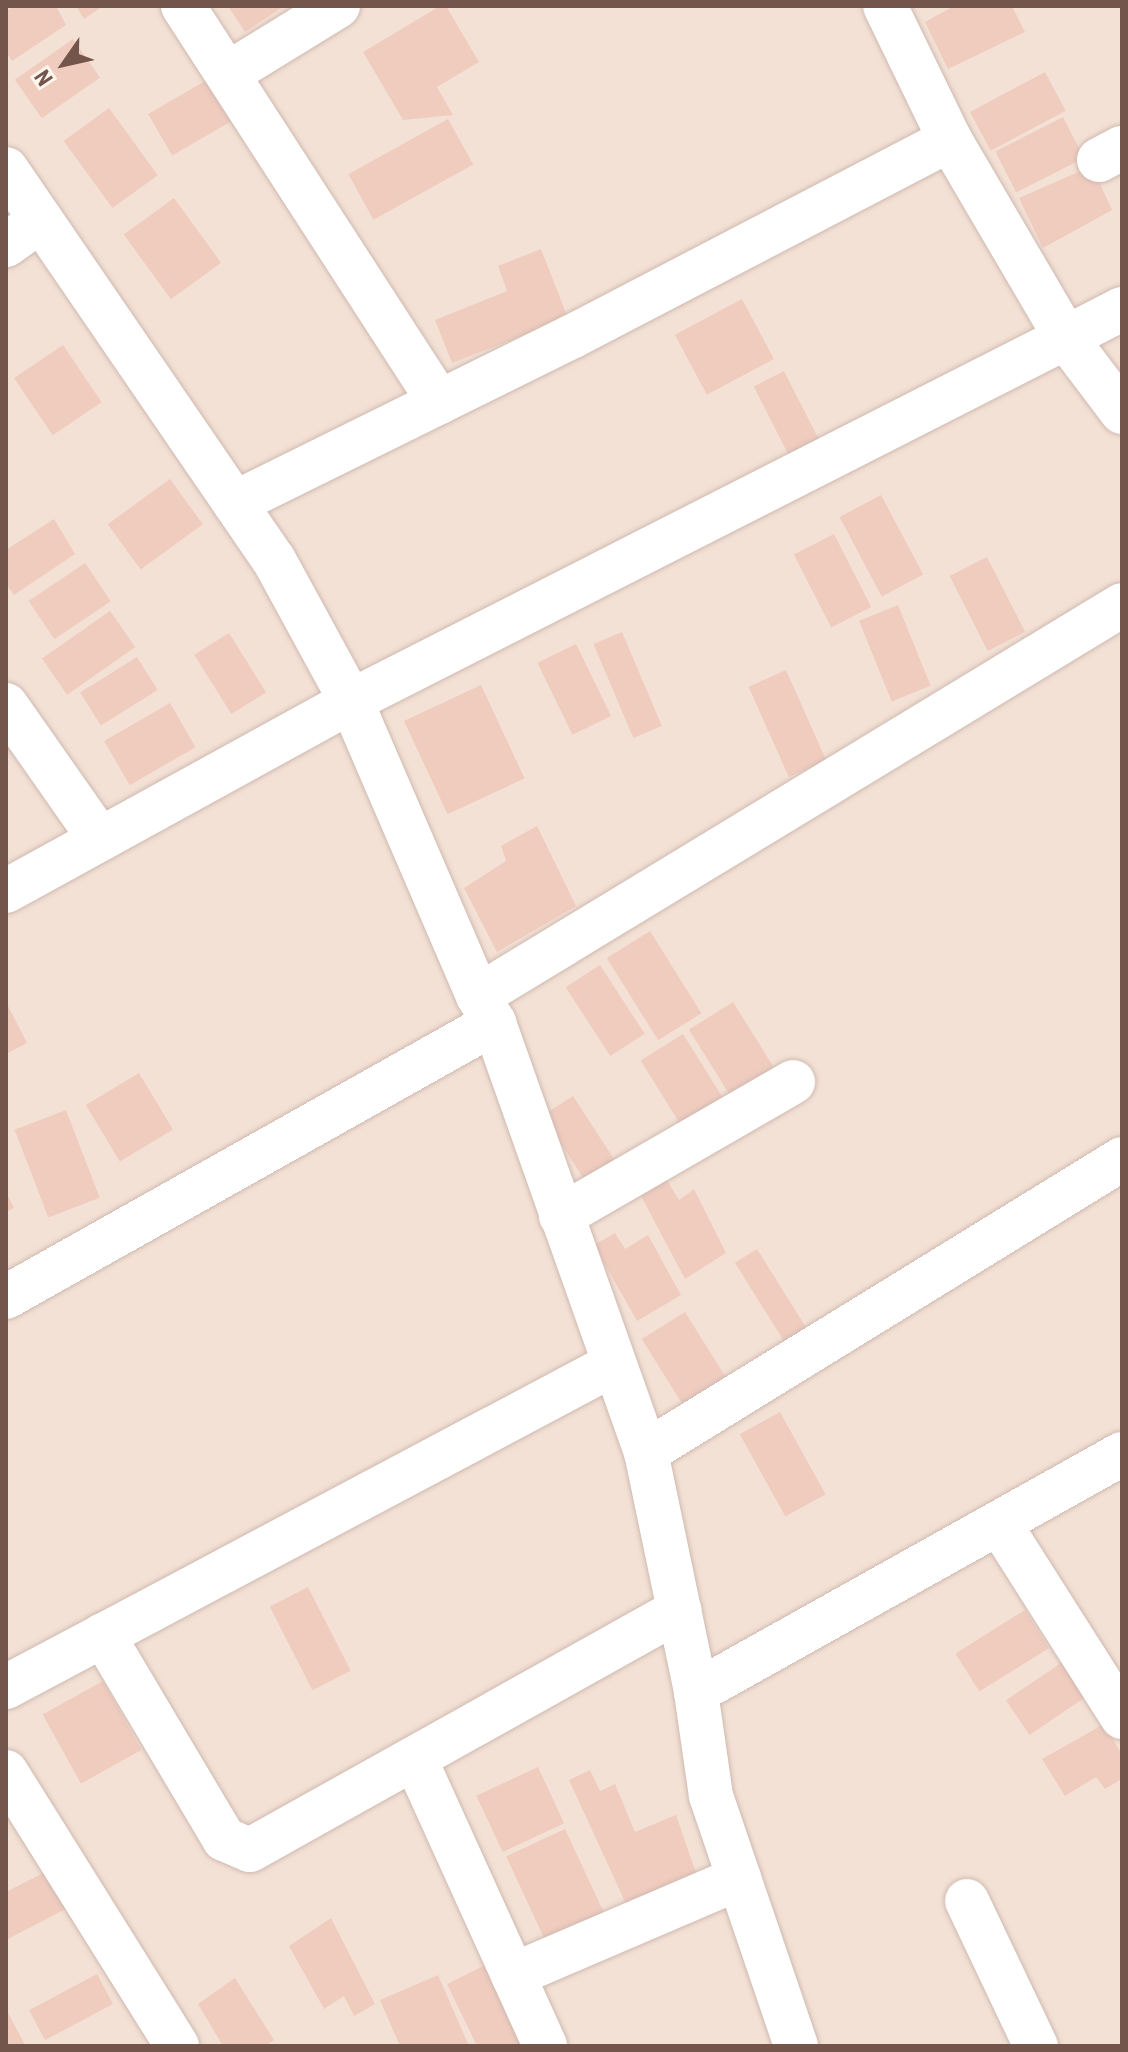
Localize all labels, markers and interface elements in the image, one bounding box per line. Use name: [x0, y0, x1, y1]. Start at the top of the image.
north arrow: [24, 24, 104, 104]
text: N: [30, 65, 58, 90]

